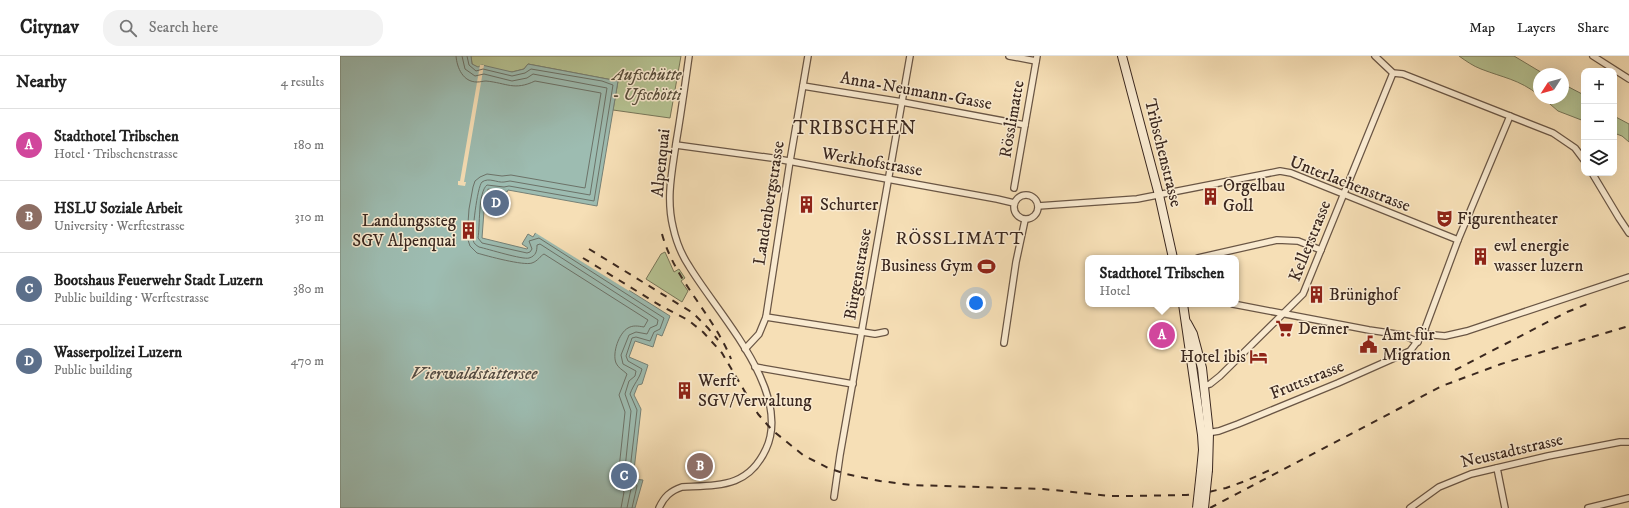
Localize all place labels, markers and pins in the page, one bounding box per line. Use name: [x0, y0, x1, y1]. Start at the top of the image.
place label: Orgelbau Goll: [1223, 175, 1285, 217]
building icon: Orgelbau Goll: [1200, 186, 1220, 206]
pin: D: [483, 188, 509, 218]
place label: Schurter: [820, 194, 879, 216]
building icon: Schurter: [797, 195, 817, 215]
place label: Figurentheater: [1457, 208, 1558, 230]
theatre icon: Figurentheater: [1434, 209, 1454, 229]
place label: Landungssteg SGV Alpenquai: [352, 210, 457, 252]
building icon: Landungssteg SGV Alpenquai: [459, 221, 479, 241]
place label: ewl energie wasser luzern: [1493, 235, 1583, 277]
building icon: ewl energie wasser luzern: [1471, 246, 1491, 266]
place label: Business Gym: [880, 255, 973, 277]
sports icon: Business Gym: [976, 256, 996, 276]
place label: Brünighof: [1329, 284, 1401, 306]
building icon: Brünighof: [1306, 285, 1326, 305]
place label: Denner: [1298, 318, 1349, 340]
supermarket icon: Denner: [1275, 319, 1295, 339]
pin: A: [1149, 320, 1175, 350]
place label: Amt für Migration: [1382, 324, 1451, 366]
public building icon: Amt für Migration: [1359, 335, 1379, 355]
place label: Hotel ibis: [1180, 346, 1246, 368]
hotel icon: Hotel ibis: [1249, 347, 1269, 367]
place label: Werft SGV/Verwaltung: [697, 370, 812, 412]
building icon: Werft SGV/Verwaltung: [675, 381, 695, 401]
pin: B: [687, 451, 713, 481]
pin: C: [611, 461, 637, 491]

